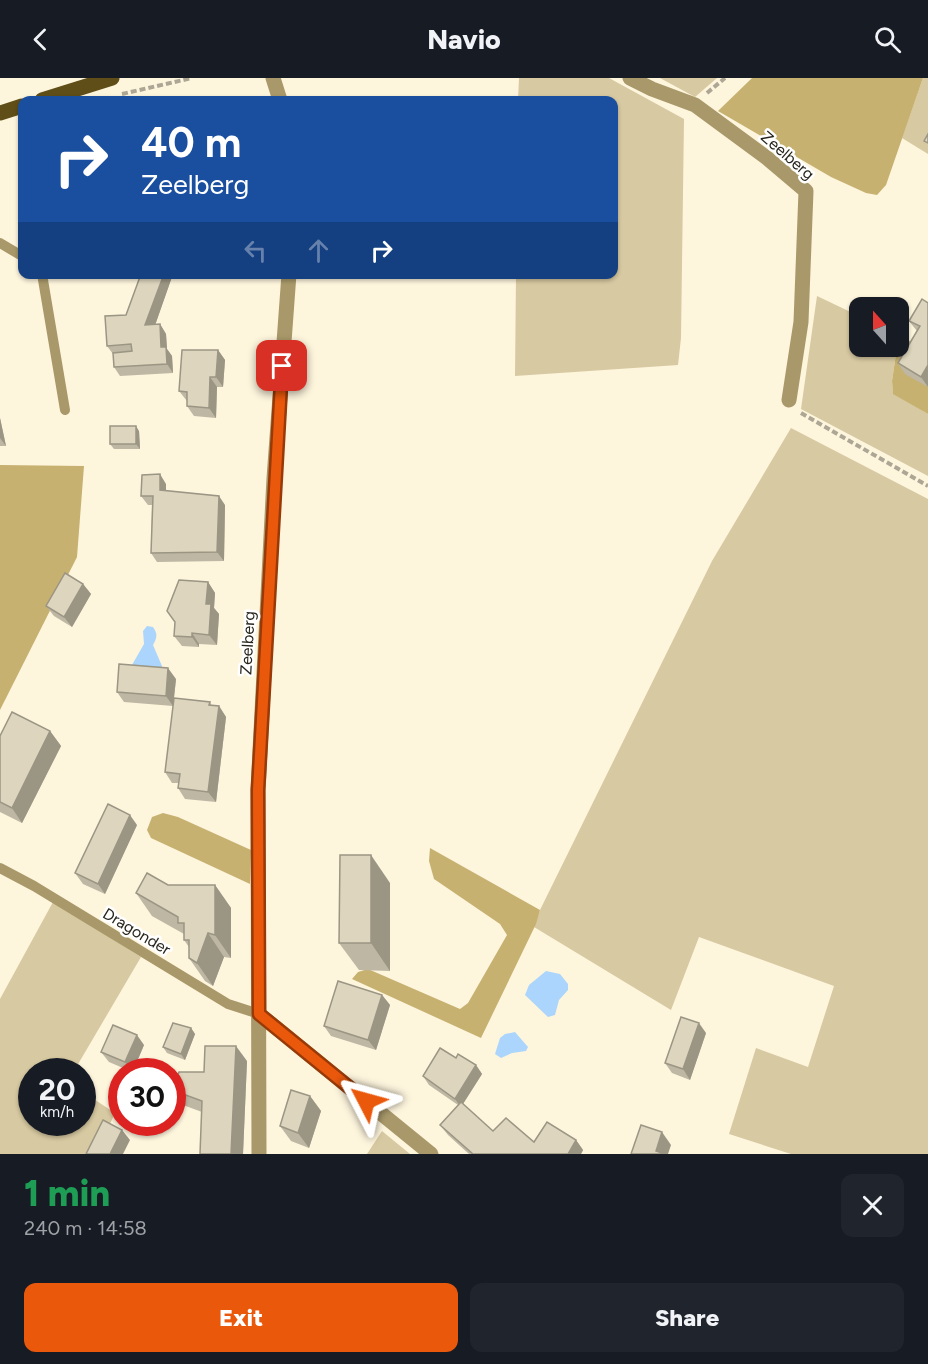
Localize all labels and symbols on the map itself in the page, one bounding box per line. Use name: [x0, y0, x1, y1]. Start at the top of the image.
street label: Zeelberg: [757, 127, 818, 184]
north arrow: [849, 297, 909, 357]
pin: [256, 340, 307, 391]
street label: Zeelberg: [236, 610, 259, 676]
street label: Dragonder: [99, 904, 175, 959]
speed limit sign: 30: [108, 1058, 186, 1136]
position arrow: [334, 1069, 398, 1133]

